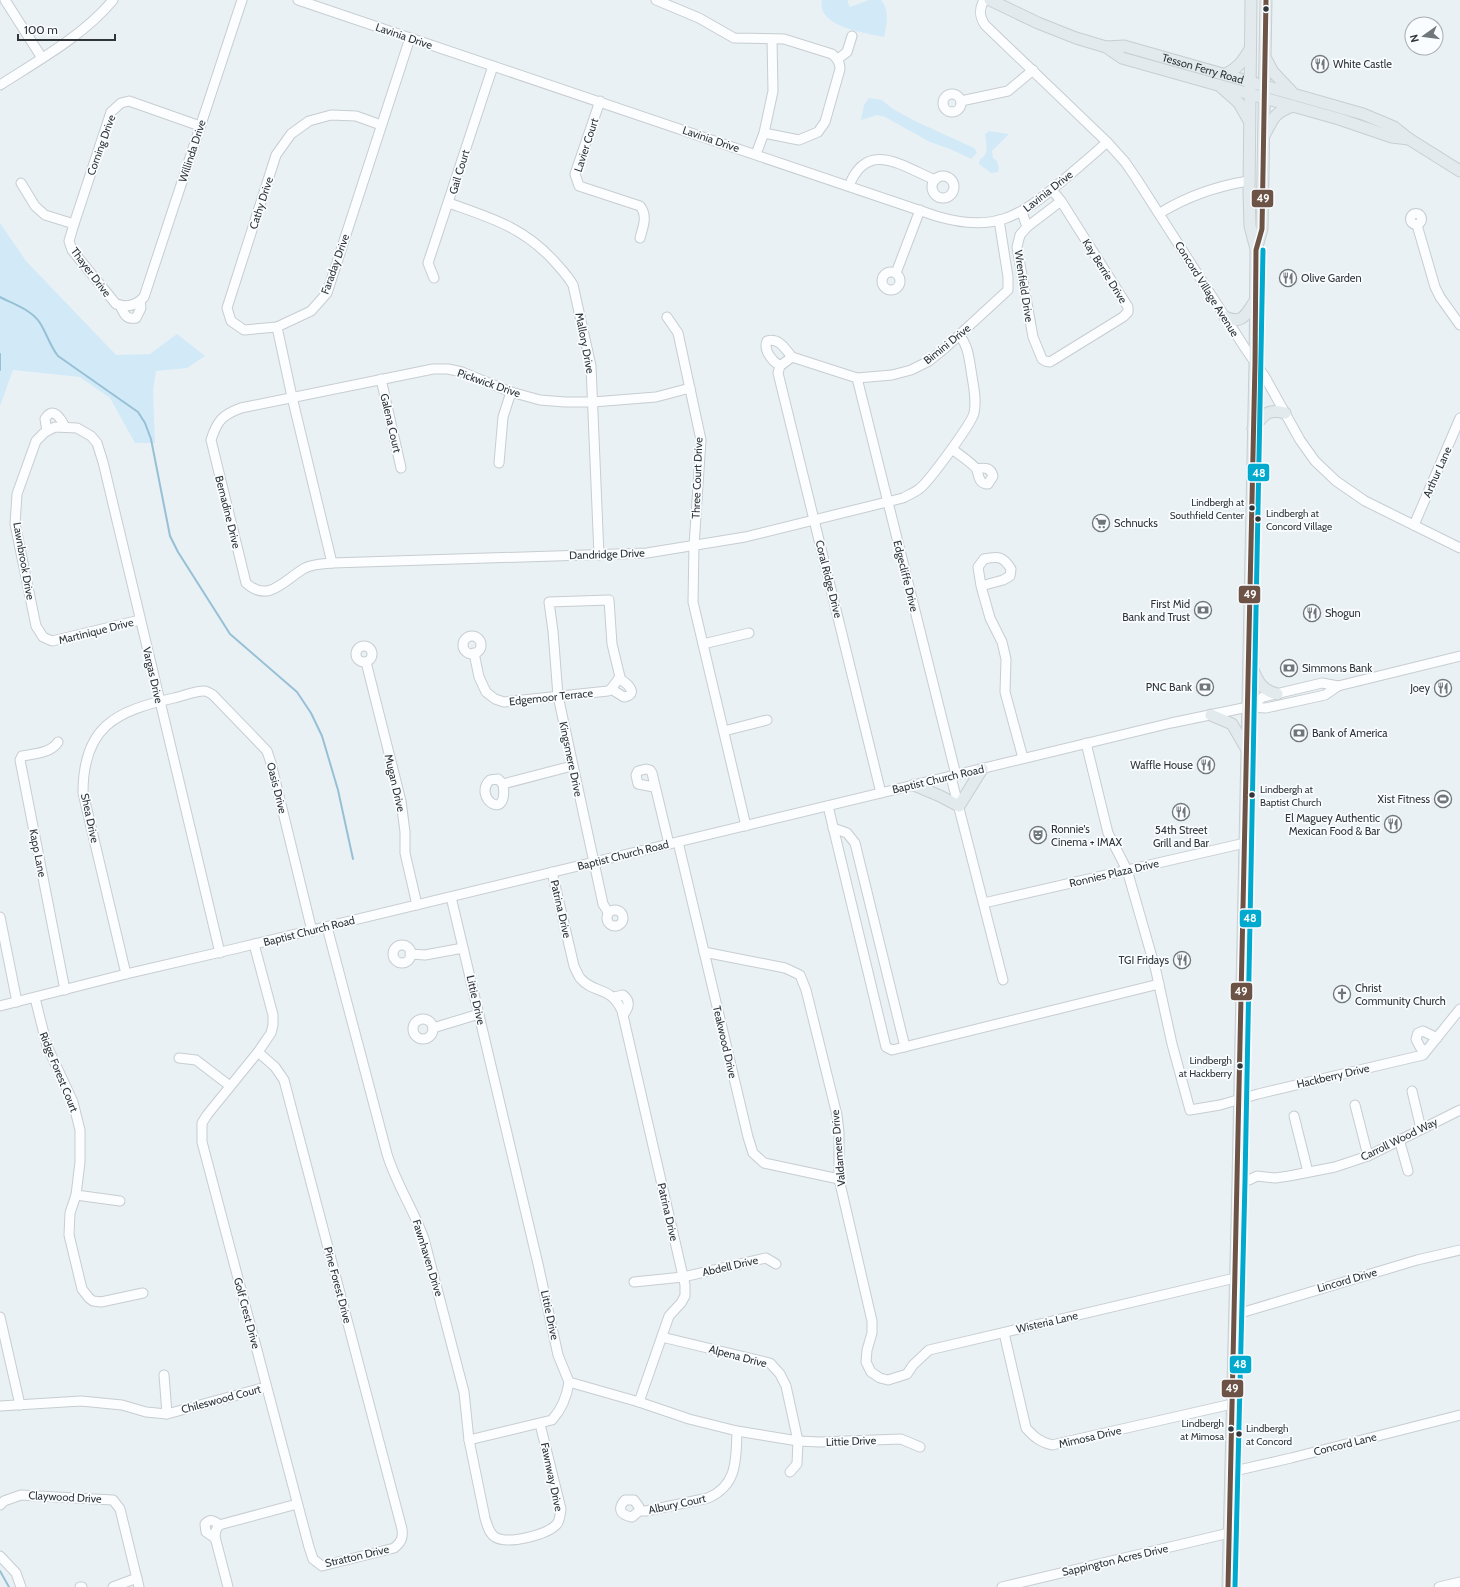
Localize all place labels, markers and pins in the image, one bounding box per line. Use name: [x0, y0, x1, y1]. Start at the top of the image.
unlabelled marker: [1261, 4, 1271, 14]
restaurant icon: White Castle: [1310, 54, 1330, 74]
place label: White Castle: [1333, 57, 1392, 71]
restaurant icon: Olive Garden: [1278, 268, 1298, 288]
place label: Olive Garden: [1301, 271, 1362, 285]
place label: Lindbergh at Southfield Center: [1170, 496, 1245, 522]
marker: Lindbergh at Southfield Center: [1247, 503, 1257, 513]
place label: Lindbergh at Concord Village: [1266, 507, 1332, 533]
supermarket icon: Schnucks: [1091, 513, 1111, 533]
marker: Lindbergh at Concord Village: [1253, 514, 1263, 524]
place label: Schnucks: [1114, 516, 1158, 530]
place label: First Mid Bank and Trust: [1122, 597, 1190, 624]
bank icon: First Mid Bank and Trust: [1193, 600, 1213, 620]
restaurant icon: Shogun: [1302, 603, 1322, 623]
place label: Shogun: [1325, 606, 1361, 620]
bank icon: Simmons Bank: [1279, 658, 1299, 678]
place label: Simmons Bank: [1302, 661, 1372, 675]
bank icon: PNC Bank: [1195, 677, 1215, 697]
restaurant icon: Joey: [1433, 678, 1453, 698]
place label: PNC Bank: [1146, 680, 1192, 694]
place label: Joey: [1409, 681, 1430, 695]
bank icon: Bank of America: [1289, 723, 1309, 743]
place label: Bank of America: [1312, 726, 1388, 740]
restaurant icon: Waffle House: [1196, 755, 1216, 775]
place label: Waffle House: [1130, 758, 1193, 772]
place label: Lindbergh at Baptist Church: [1260, 783, 1321, 809]
sports icon: Xist Fitness: [1433, 789, 1453, 809]
marker: Lindbergh at Baptist Church: [1247, 790, 1257, 800]
place label: Xist Fitness: [1378, 792, 1430, 806]
restaurant icon: 54th Street Grill and Bar: [1171, 802, 1191, 822]
place label: El Maguey Authentic Mexican Food & Bar: [1285, 811, 1381, 838]
restaurant icon: El Maguey Authentic Mexican Food & Bar: [1383, 814, 1403, 834]
place label: Ronnie's Cinema + IMAX: [1051, 822, 1122, 849]
place label: 54th Street Grill and Bar: [1153, 823, 1210, 850]
theatre icon: Ronnie's Cinema + IMAX: [1028, 825, 1048, 845]
restaurant icon: TGI Fridays: [1172, 950, 1192, 970]
place label: TGI Fridays: [1118, 953, 1169, 967]
place label: Christ Community Church: [1355, 981, 1446, 1008]
church icon: Christ Community Church: [1332, 984, 1352, 1004]
place label: Lindbergh at Hackberry: [1179, 1054, 1232, 1080]
marker: Lindbergh at Hackberry: [1235, 1061, 1245, 1071]
place label: Lindbergh at Mimosa: [1180, 1417, 1224, 1443]
place label: Lindbergh at Concord: [1246, 1422, 1292, 1448]
marker: Lindbergh at Mimosa: [1226, 1424, 1236, 1434]
marker: Lindbergh at Concord: [1234, 1429, 1244, 1439]

